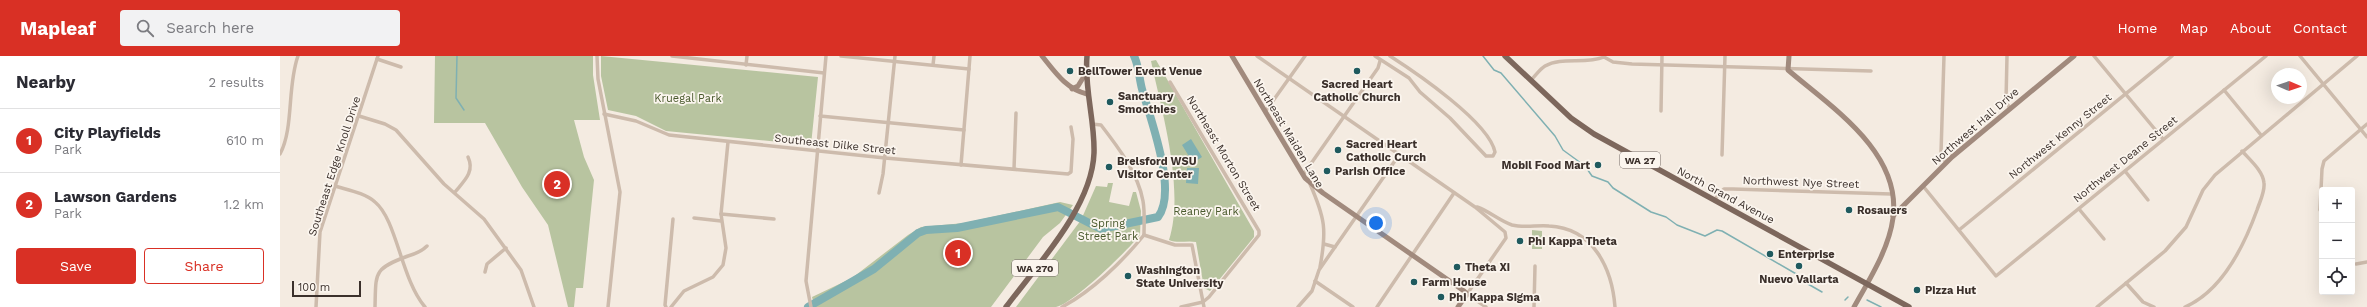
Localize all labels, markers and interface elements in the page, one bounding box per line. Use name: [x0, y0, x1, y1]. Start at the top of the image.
search box: [120, 10, 400, 46]
text: Mapleaf: [20, 17, 96, 40]
icon: search: [134, 17, 156, 39]
text: Search here: [166, 19, 254, 37]
text: Home: [2117, 20, 2157, 36]
text: Map: [2179, 20, 2208, 36]
text: About: [2230, 20, 2271, 36]
text: Contact: [2293, 20, 2347, 36]
place label: BellTower Event Venue: [1078, 65, 1202, 78]
marker: BellTower Event Venue: [1065, 66, 1075, 76]
marker: Sacred Heart Catholic Church: [1352, 66, 1362, 76]
north arrow: [2271, 68, 2307, 104]
text: Nearby: [16, 72, 75, 92]
text: 2 results: [209, 75, 264, 90]
street label: Northeast Maiden Lane: [1251, 76, 1326, 190]
place label: Sacred Heart Catholic Church: [1313, 78, 1401, 104]
street label: Northwest Hall Drive: [1929, 85, 2022, 168]
place label: Sanctuary Smoothies: [1118, 90, 1176, 116]
street label: Northwest Kenny Street: [2006, 91, 2115, 182]
park label: Kruegal Park: [654, 92, 722, 105]
street label: Northeast Morton Street: [1184, 93, 1263, 213]
street label: Southeast Edge Knoll Drive: [306, 95, 363, 238]
marker: Sanctuary Smoothies: [1105, 97, 1115, 107]
street label: Northwest Deane Street: [2071, 113, 2180, 205]
text: City Playfields: [54, 124, 161, 142]
street label: Southeast Dilke Street: [774, 132, 897, 157]
text: 1: [26, 133, 32, 148]
text: 610 m: [226, 133, 264, 148]
place label: Sacred Heart Catholic Curch: [1346, 138, 1426, 164]
text: Park: [54, 142, 82, 157]
marker: Sacred Heart Catholic Curch: [1333, 145, 1343, 155]
road number: WA 27: [1620, 152, 1660, 168]
place label: Brelsford WSU Visitor Center: [1117, 155, 1197, 181]
place label: Mobil Food Mart: [1502, 159, 1590, 172]
marker: Mobil Food Mart: [1593, 160, 1603, 170]
marker: Brelsford WSU Visitor Center: [1104, 162, 1114, 172]
street label: North Grand Avenue: [1675, 164, 1777, 227]
place label: Parish Office: [1335, 165, 1405, 178]
marker: Parish Office: [1322, 166, 1332, 176]
pin: 2: [544, 169, 570, 199]
street label: Northwest Nye Street: [1743, 174, 1860, 191]
map controls: [2319, 187, 2355, 295]
button: +: [2319, 187, 2355, 223]
text: Lawson Gardens: [54, 188, 177, 206]
text: 2: [25, 197, 33, 212]
text: 1.2 km: [224, 197, 264, 212]
place label: Rosauers: [1857, 204, 1907, 217]
park label: Reaney Park: [1173, 205, 1239, 218]
marker: Rosauers: [1844, 205, 1854, 215]
text: Park: [54, 206, 82, 221]
your location: [1366, 213, 1386, 233]
park label: Spring Street Park: [1078, 217, 1138, 243]
button: −: [2319, 223, 2355, 259]
place label: Phi Kappa Theta: [1528, 235, 1618, 248]
marker: Phi Kappa Theta: [1515, 236, 1525, 246]
pin: 1: [945, 238, 971, 268]
button: Save: [16, 248, 136, 284]
button: Share: [144, 248, 264, 284]
place label: Enterprise: [1778, 248, 1835, 261]
marker: Enterprise: [1765, 249, 1775, 259]
button: locate: [2319, 259, 2355, 295]
road number: WA 270: [1012, 260, 1058, 276]
place label: Theta Xi: [1465, 261, 1510, 274]
marker: Nuevo Vallarta: [1794, 261, 1804, 271]
marker: Theta Xi: [1452, 262, 1462, 272]
place label: Washington State University: [1136, 264, 1224, 290]
marker: Washington State University: [1123, 271, 1133, 281]
place label: Nuevo Vallarta: [1759, 273, 1839, 286]
place label: Farm House: [1422, 276, 1487, 289]
marker: Farm House: [1409, 277, 1419, 287]
scale bar: [292, 279, 361, 298]
text: 100 m: [298, 281, 330, 294]
place label: Pizza Hut: [1925, 284, 1976, 297]
marker: Pizza Hut: [1912, 285, 1922, 295]
place label: Phi Kappa Sigma: [1449, 291, 1540, 304]
marker: Phi Kappa Sigma: [1436, 292, 1446, 302]

